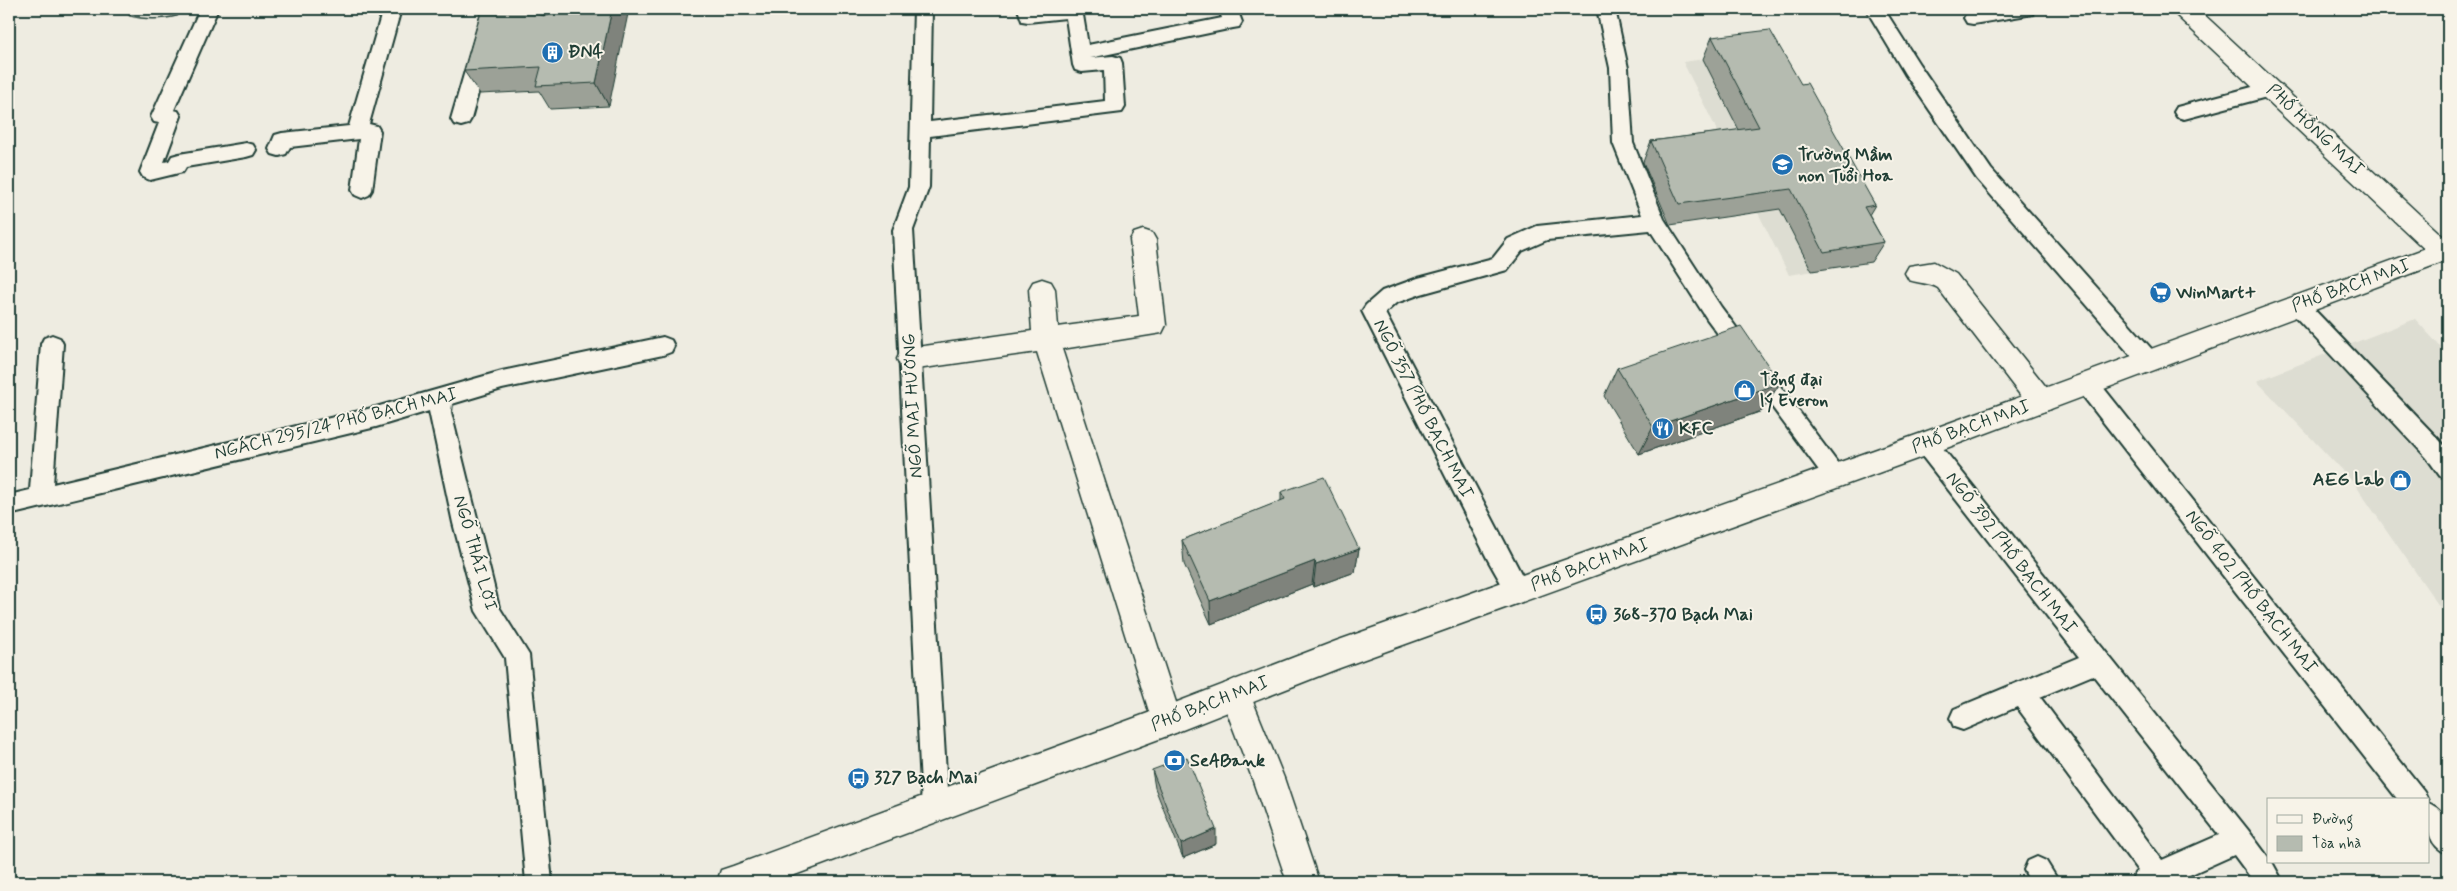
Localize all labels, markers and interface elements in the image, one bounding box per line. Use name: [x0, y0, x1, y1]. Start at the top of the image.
building icon: ĐN4: [540, 40, 564, 64]
place label: ĐN4: [568, 40, 604, 64]
street label: PHỐ HỒNG MAI: [2261, 78, 2369, 182]
place label: Trường Mầm non Tuổi Hoa: [1798, 143, 1894, 188]
school or university icon: Trường Mầm non Tuổi Hoa: [1770, 153, 1794, 177]
street label: PHỐ BẠCH MAI: [2288, 253, 2414, 319]
supermarket icon: WinMart+: [2148, 281, 2172, 305]
place label: WinMart+: [2175, 281, 2256, 305]
street label: NGÕ 357 PHỐ BẠCH MAI: [1367, 315, 1479, 503]
street label: NGÕ MAI HƯƠNG: [897, 333, 929, 479]
place label: Tổng đại lý Everon: [1760, 368, 1828, 413]
shop icon: Tổng đại lý Everon: [1732, 378, 1756, 402]
street label: NGÁCH 295/24 PHỐ BẠCH MAI: [212, 382, 460, 466]
street label: PHỐ BẠCH MAI: [1908, 394, 2034, 460]
restaurant icon: KFC: [1651, 417, 1675, 441]
place label: KFC: [1679, 417, 1713, 441]
street label: NGÕ 392 PHỐ BẠCH MAI: [1940, 467, 2082, 639]
place label: AEG Lab: [2313, 468, 2384, 492]
shop icon: AEG Lab: [2388, 468, 2412, 492]
street label: NGÕ THÁI LỢI: [447, 493, 503, 613]
street label: NGÕ 402 PHỐ BẠCH MAI: [2179, 505, 2323, 679]
street label: PHỐ BẠCH MAI: [1527, 532, 1653, 598]
bus stop icon: 368-370 Bạch Mai: [1585, 603, 1609, 627]
place label: 368-370 Bạch Mai: [1613, 603, 1753, 627]
street label: PHỐ BẠCH MAI: [1148, 670, 1272, 738]
bank icon: SeABank: [1162, 749, 1186, 773]
place label: SeABank: [1190, 749, 1265, 773]
bus stop icon: 327 Bạch Mai: [846, 766, 870, 790]
place label: 327 Bạch Mai: [874, 766, 978, 790]
legend: [2267, 798, 2430, 864]
text: Đường: [2312, 810, 2353, 831]
text: Tòa nhà: [2312, 834, 2361, 854]

